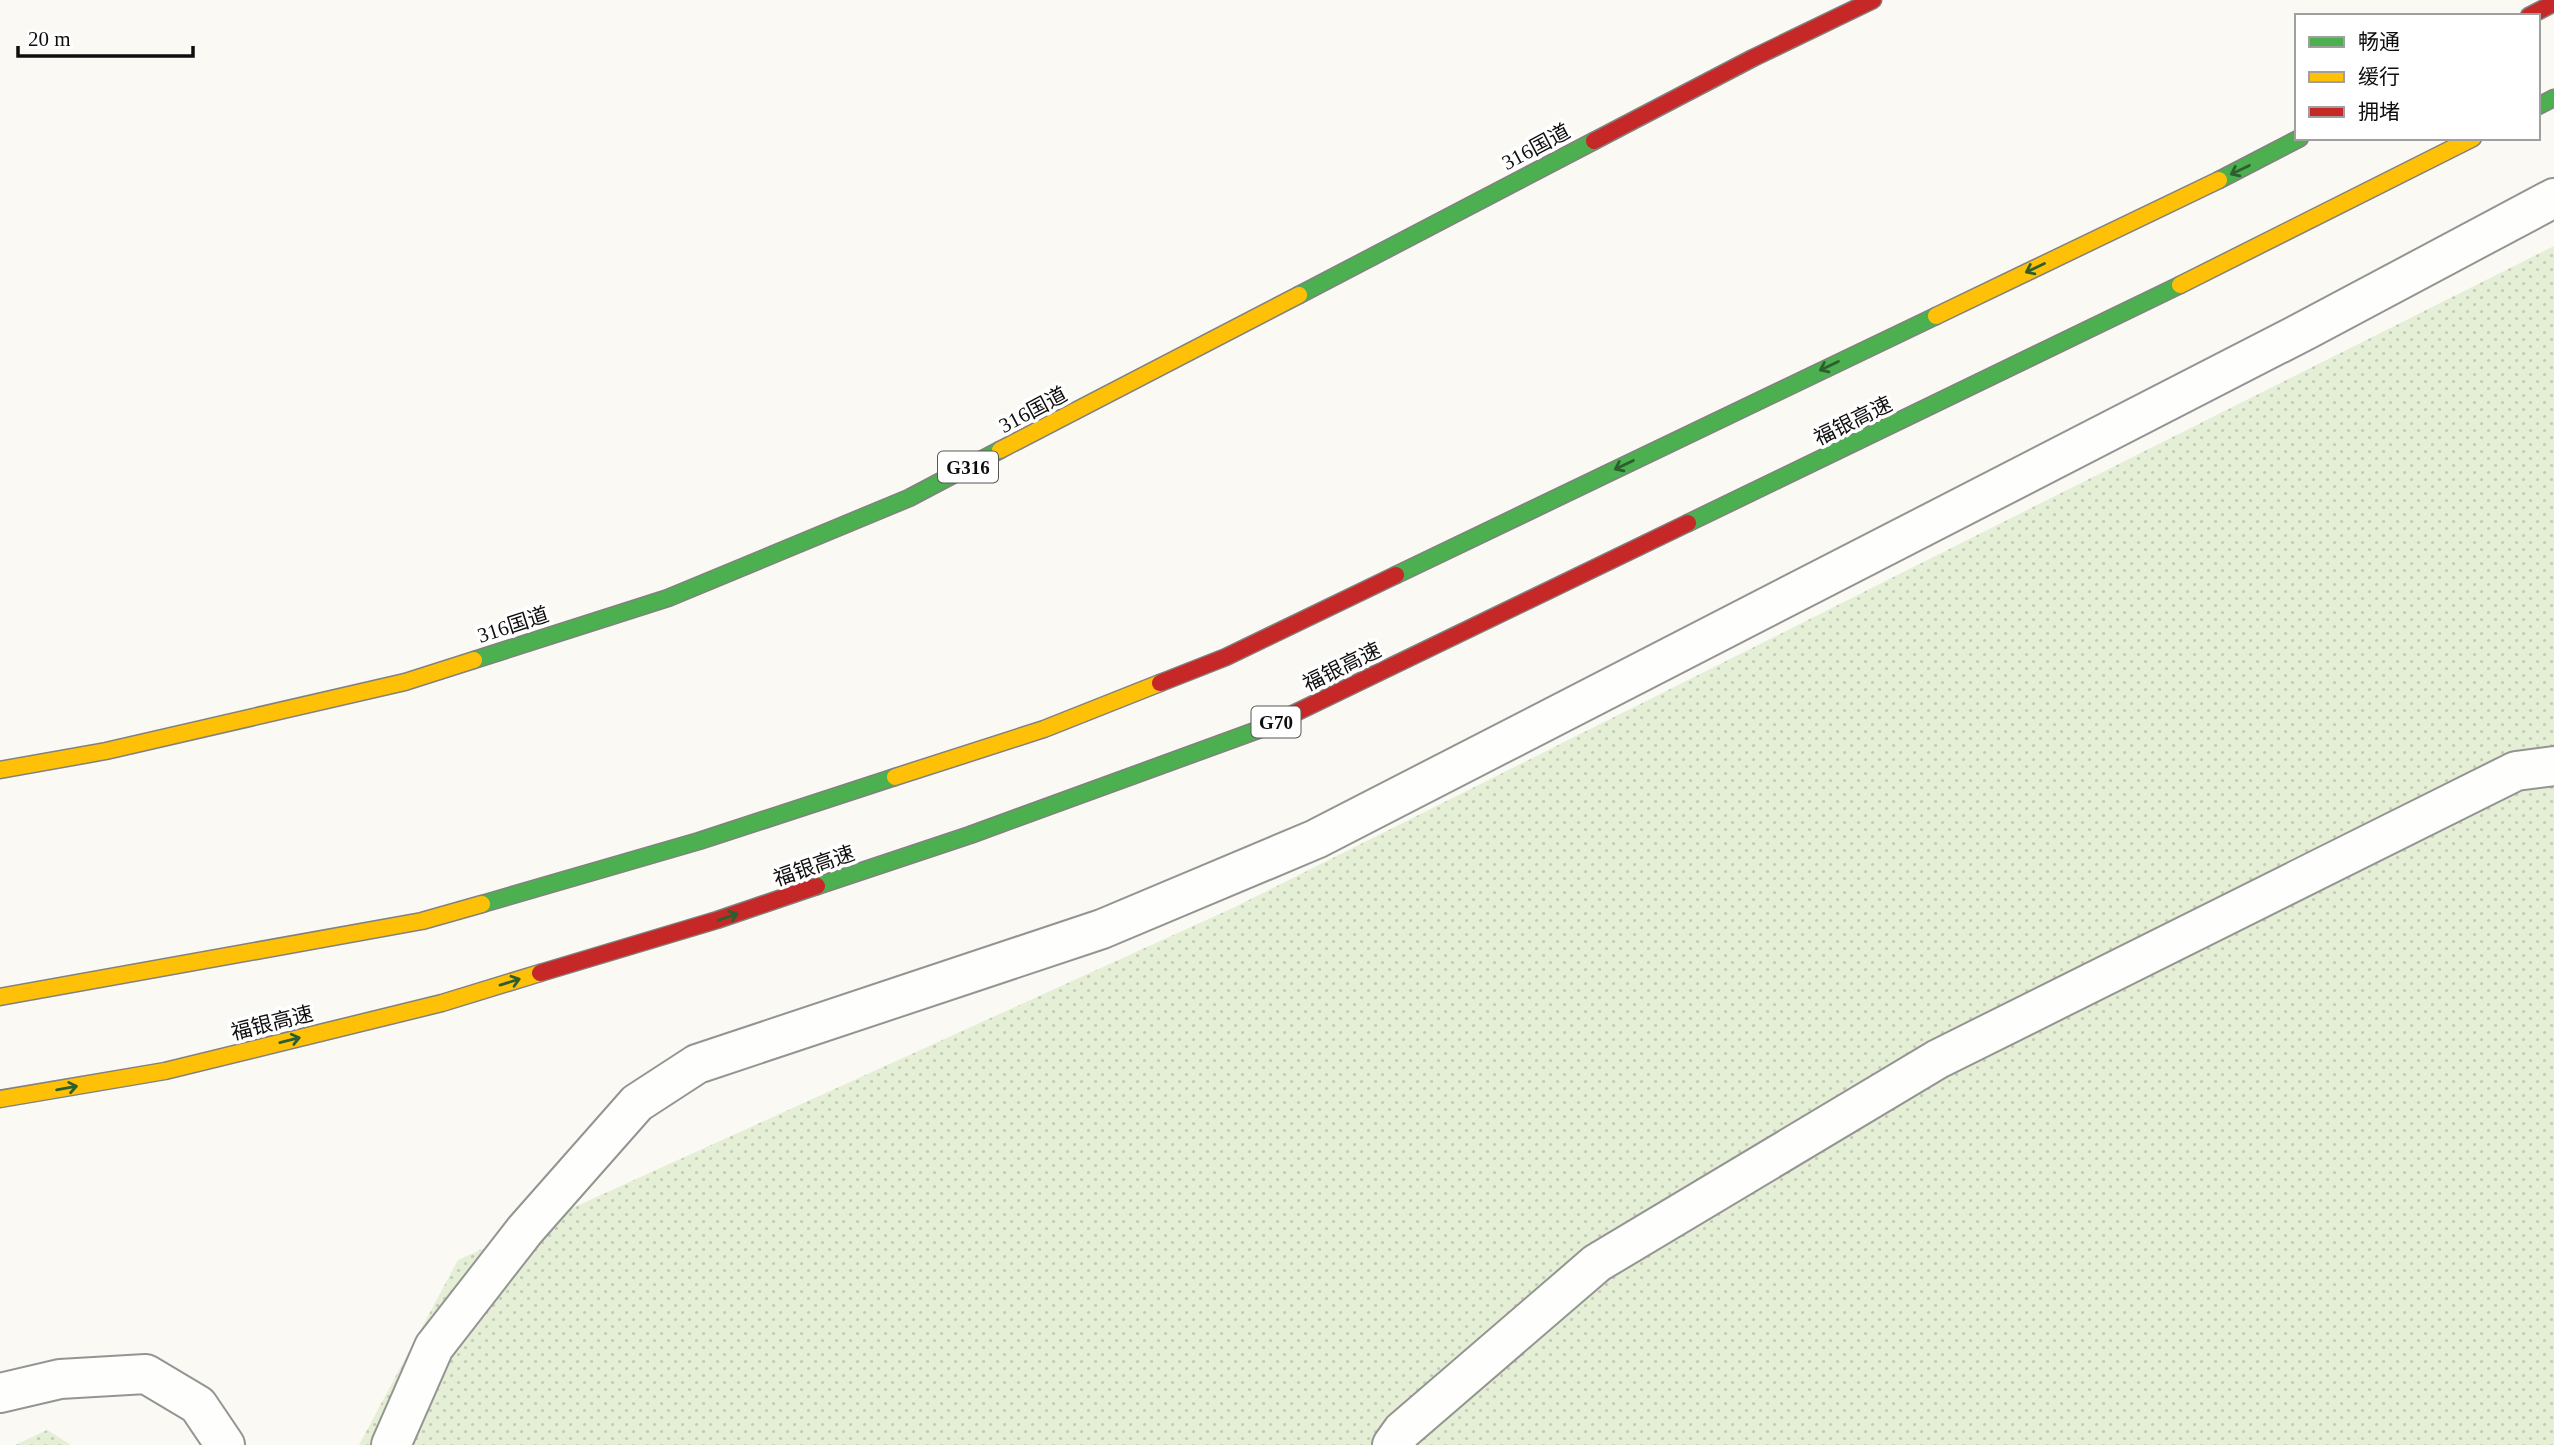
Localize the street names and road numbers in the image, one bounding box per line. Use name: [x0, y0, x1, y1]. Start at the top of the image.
street label: 316国道: [1498, 119, 1574, 175]
street label: 316国道: [995, 382, 1071, 438]
street label: 福银高速: [1810, 392, 1896, 450]
road number: G316: [938, 452, 998, 482]
street label: 316国道: [474, 602, 552, 648]
street label: 福银高速: [1299, 638, 1385, 696]
road number: G70: [1252, 706, 1300, 737]
street label: 福银高速: [770, 841, 858, 891]
street label: 福银高速: [228, 1001, 316, 1045]

